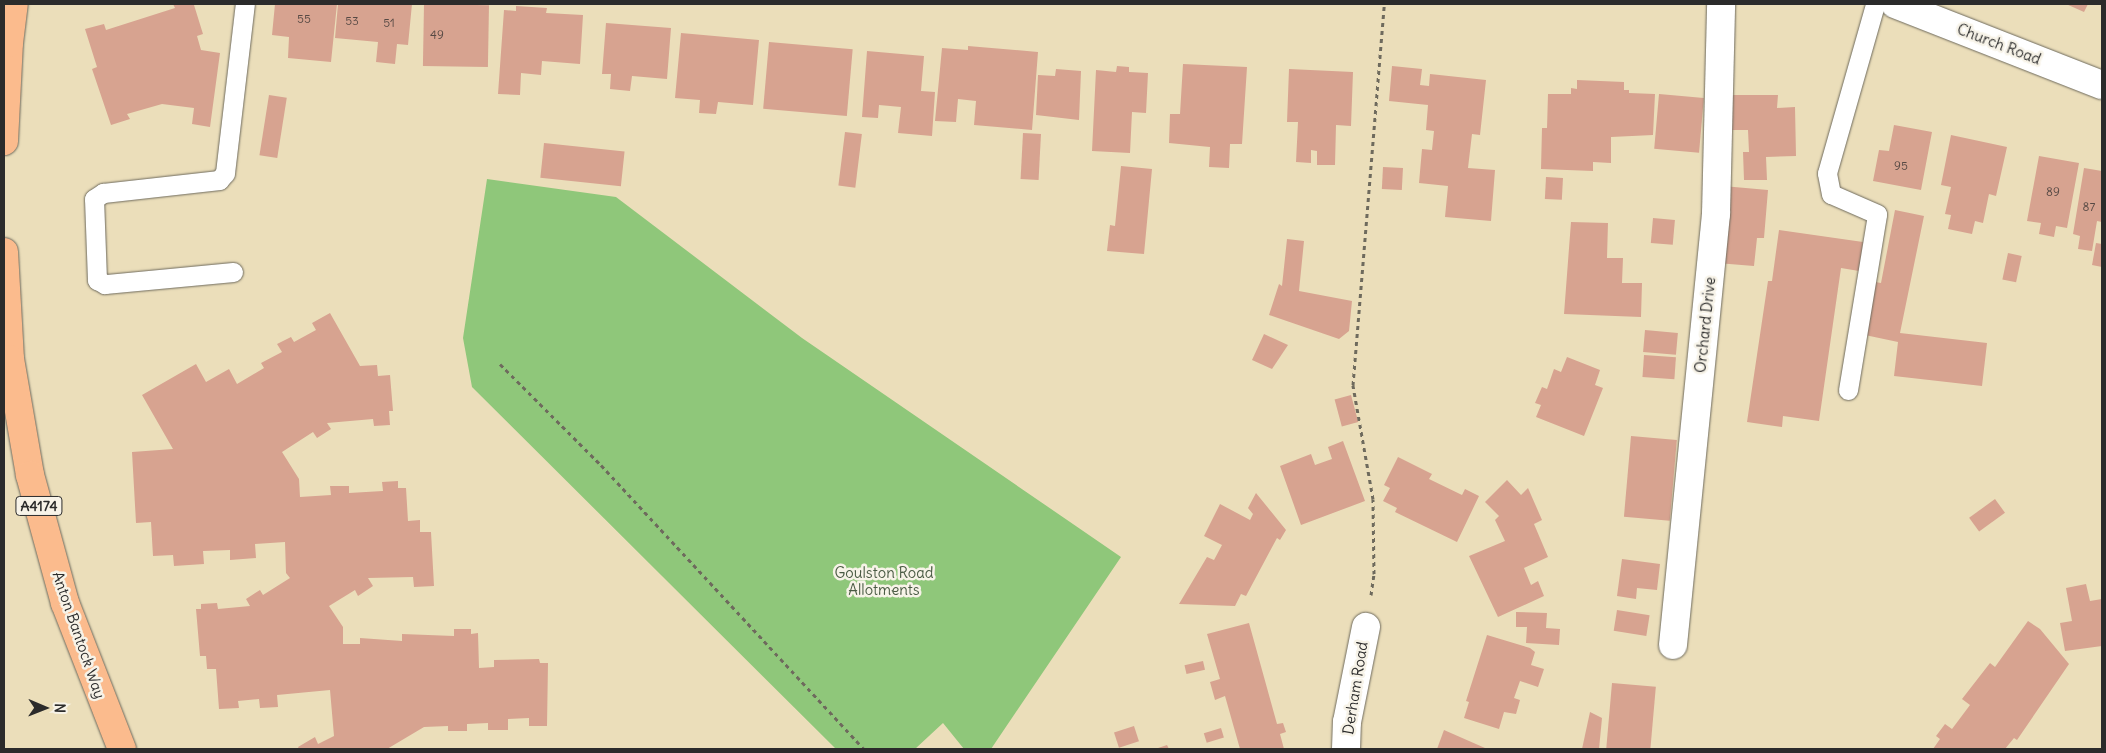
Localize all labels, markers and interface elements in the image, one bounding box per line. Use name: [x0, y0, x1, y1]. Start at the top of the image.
house number: 55: [297, 12, 311, 26]
house number: 53: [345, 14, 359, 28]
house number: 51: [383, 16, 395, 30]
street label: Church Road: [1955, 20, 2043, 68]
house number: 49: [430, 28, 444, 42]
house number: 95: [1894, 159, 1908, 173]
house number: 89: [2046, 185, 2060, 199]
house number: 87: [2083, 200, 2095, 214]
street label: Orchard Drive: [1691, 276, 1719, 374]
road number: A4174: [15, 494, 63, 518]
park label: Goulston Road Allotments: [834, 563, 934, 598]
street label: Anton Bantock Way: [49, 569, 109, 701]
street label: Derham Road: [1339, 640, 1371, 736]
north arrow: [20, 683, 70, 733]
text: N: [51, 703, 69, 713]

